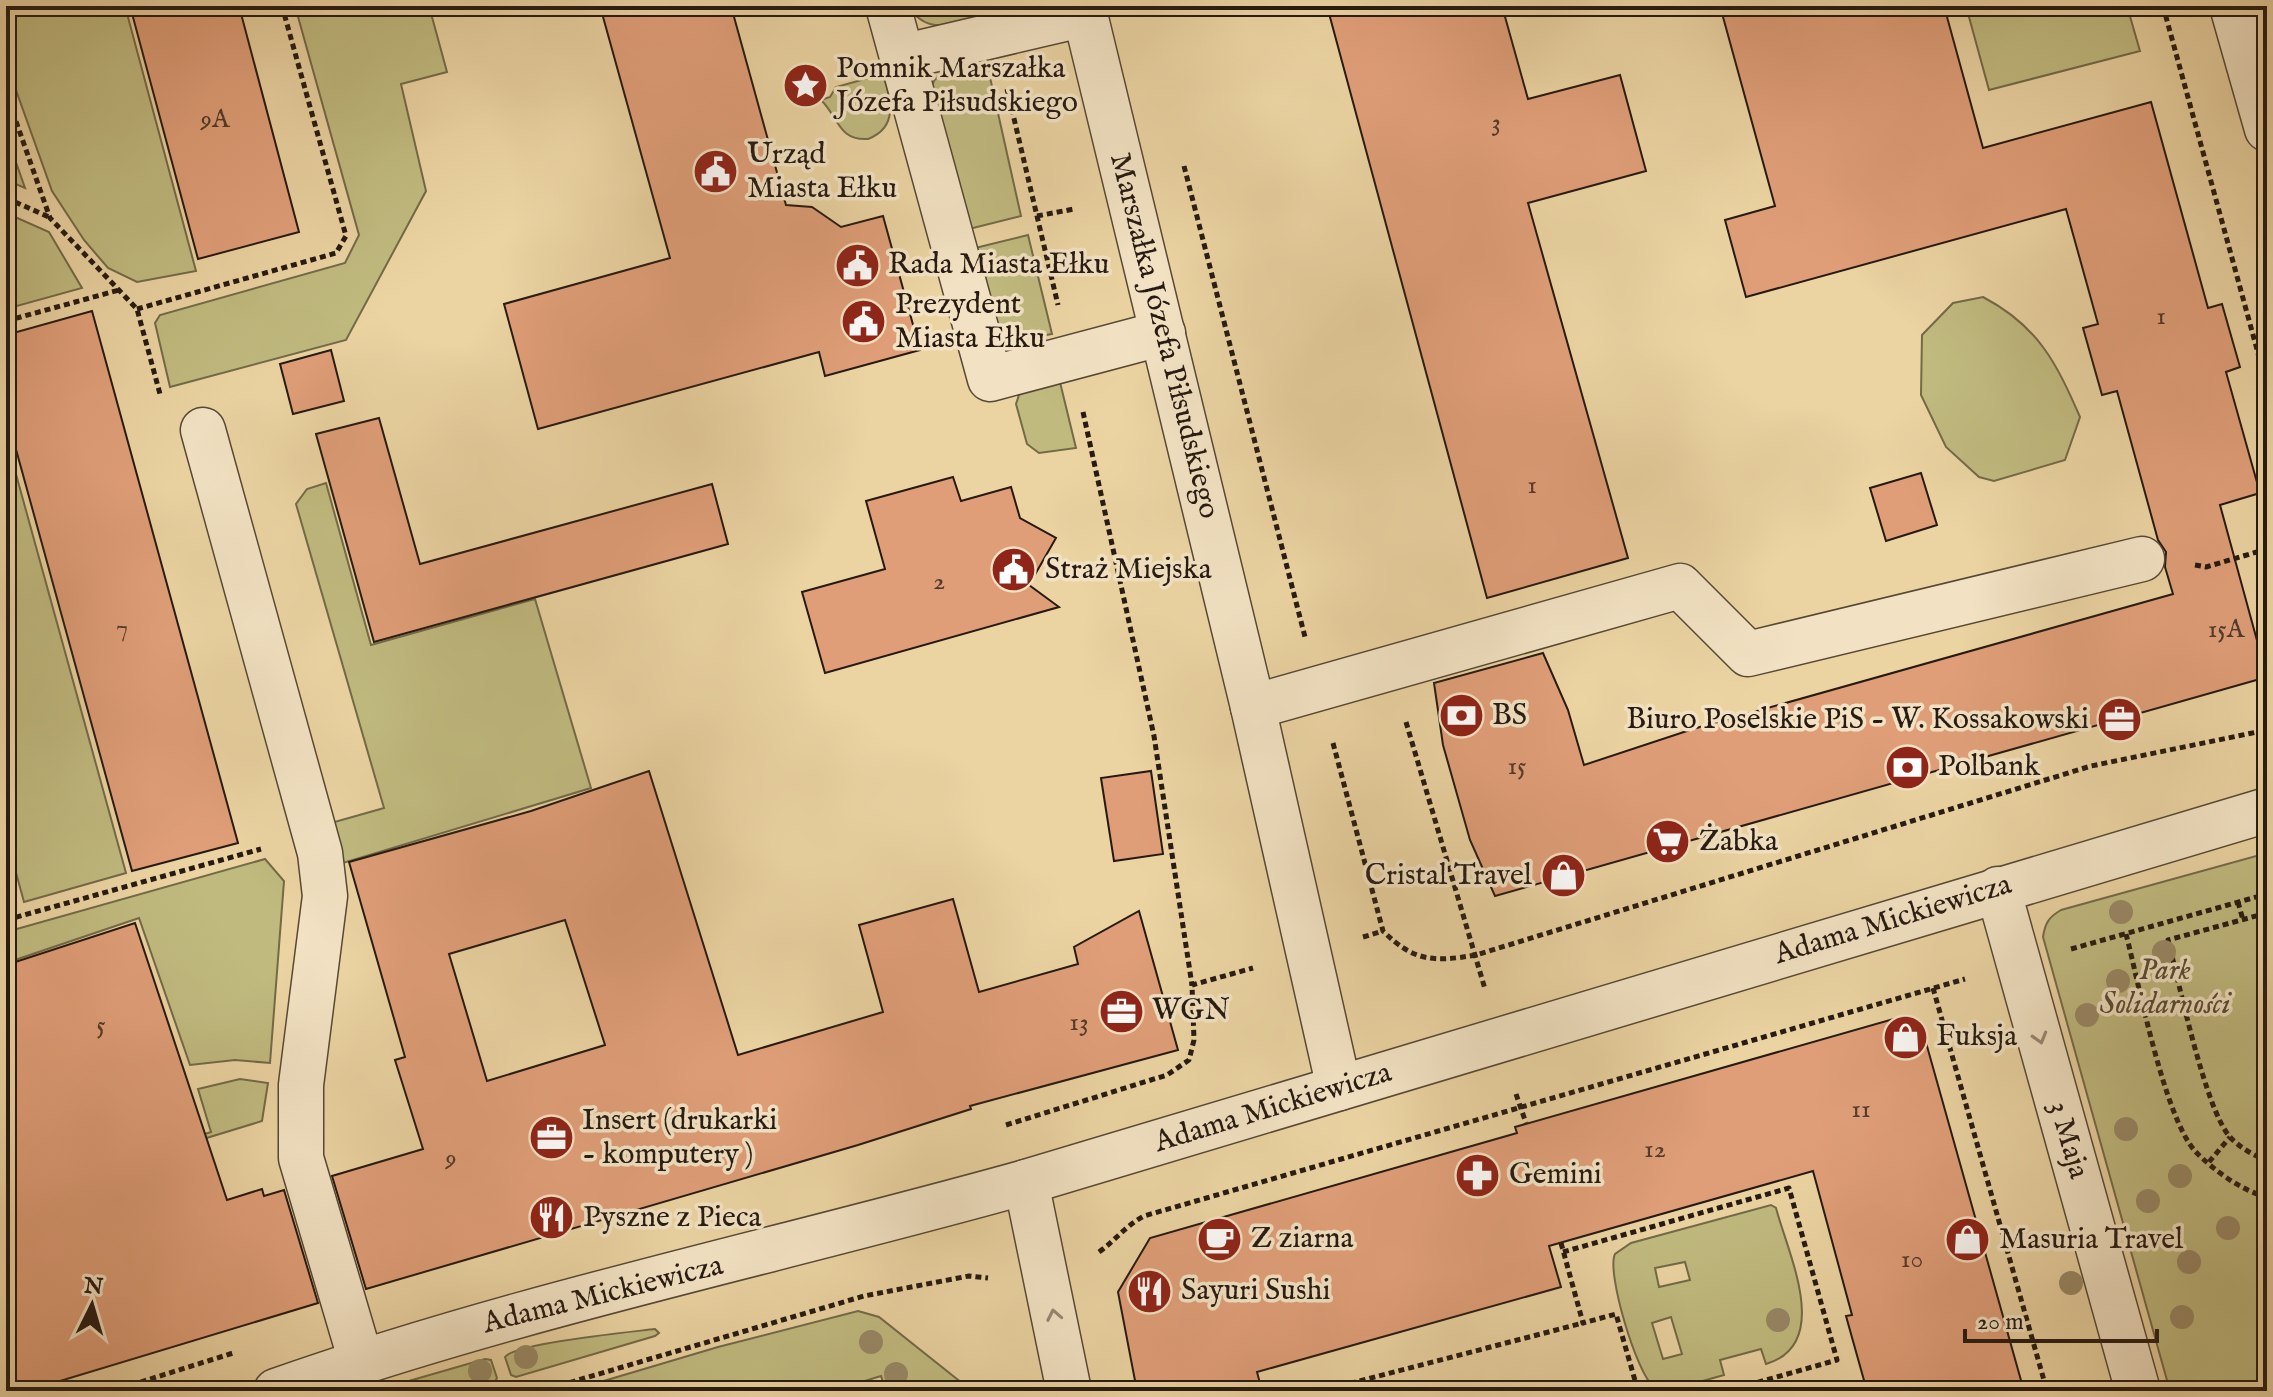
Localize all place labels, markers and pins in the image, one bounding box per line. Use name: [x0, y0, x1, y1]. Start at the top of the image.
place label: Pomnik Marszałka Józefa Piłsudskiego: [833, 50, 1078, 122]
place icon: Pomnik Marszałka Józefa Piłsudskiego: [781, 62, 829, 110]
place label: Urząd Miasta Ełku: [747, 136, 897, 208]
public building icon: Urząd Miasta Ełku: [692, 148, 740, 196]
public building icon: Rada Miasta Ełku: [833, 241, 881, 289]
place label: Rada Miasta Ełku: [888, 246, 1109, 284]
place label: Prezydent Miasta Ełku: [895, 286, 1045, 358]
public building icon: Prezydent Miasta Ełku: [840, 298, 888, 346]
public building icon: Straż Miejska: [990, 546, 1038, 594]
place label: Straż Miejska: [1045, 551, 1212, 589]
bank icon: BS: [1437, 692, 1485, 740]
office icon: Biuro Poselskie PiS - W. Kossakowski: [2096, 696, 2144, 744]
place label: BS: [1492, 697, 1527, 735]
place label: Biuro Poselskie PiS - W. Kossakowski: [1626, 701, 2089, 739]
bank icon: Polbank: [1883, 743, 1931, 791]
place label: Polbank: [1938, 748, 2041, 786]
supermarket icon: Żabka: [1644, 818, 1692, 866]
place label: Żabka: [1699, 823, 1778, 861]
shop icon: Cristal Travel: [1539, 852, 1587, 900]
place label: Cristal Travel: [1365, 857, 1533, 895]
office icon: WGN: [1097, 987, 1145, 1035]
place label: WGN: [1152, 992, 1230, 1030]
shop icon: Fuksja: [1881, 1013, 1929, 1061]
place label: Fuksja: [1936, 1018, 2017, 1056]
place label: Insert (drukarki - komputery ): [582, 1102, 777, 1174]
office icon: Insert (drukarki - komputery ): [527, 1114, 575, 1162]
pharmacy icon: Gemini: [1454, 1151, 1502, 1199]
place label: Gemini: [1509, 1156, 1602, 1194]
restaurant icon: Pyszne z Pieca: [528, 1194, 576, 1242]
place label: Pyszne z Pieca: [583, 1199, 762, 1237]
cafe icon: Z ziarna: [1196, 1215, 1244, 1263]
shop icon: Masuria Travel: [1944, 1216, 1992, 1264]
place label: Z ziarna: [1251, 1220, 1353, 1258]
place label: Masuria Travel: [1999, 1221, 2184, 1259]
restaurant icon: Sayuri Sushi: [1126, 1267, 1174, 1315]
place label: Sayuri Sushi: [1181, 1272, 1330, 1310]

